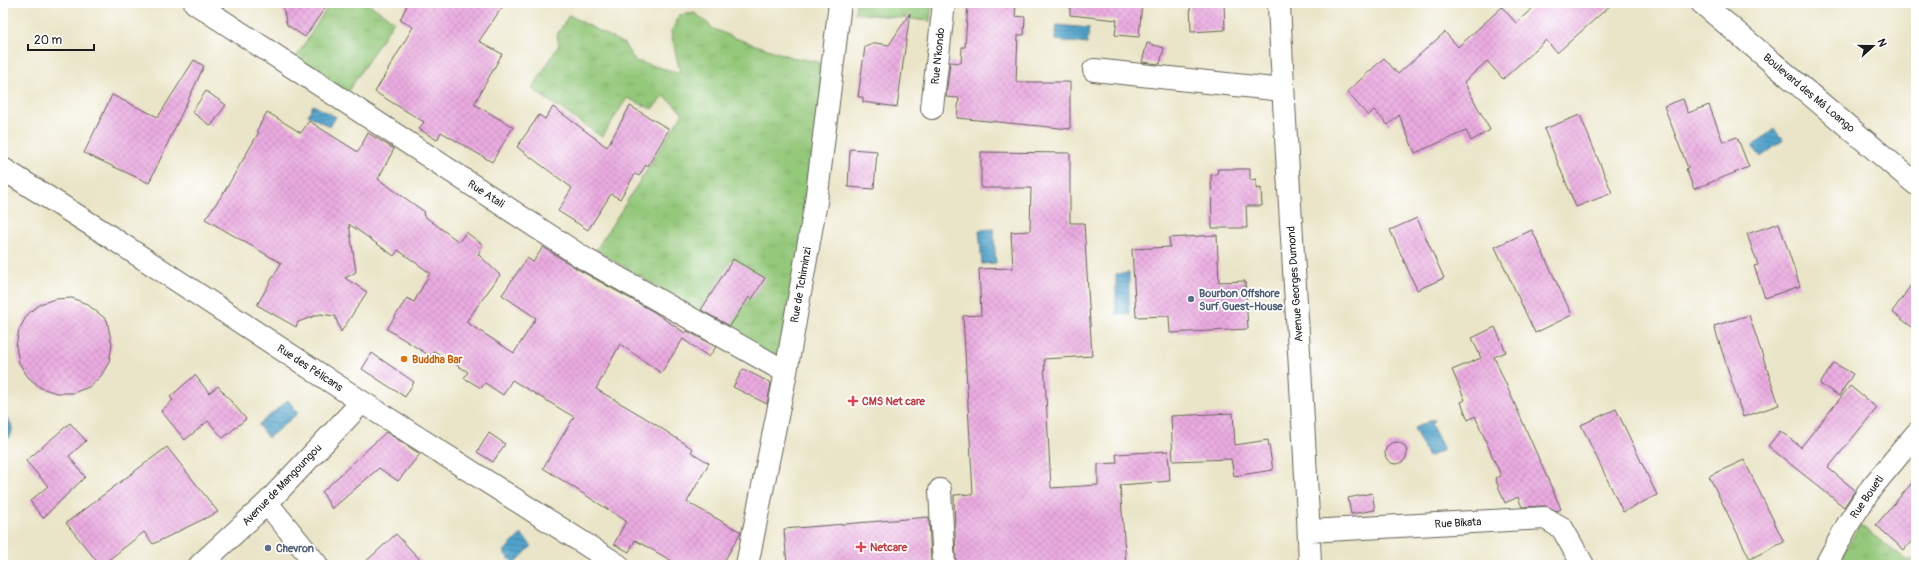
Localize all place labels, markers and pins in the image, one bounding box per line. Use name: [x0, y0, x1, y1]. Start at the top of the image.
place label: Bourbon Offshore Surf Guest-House: [1199, 287, 1283, 313]
marker: Bourbon Offshore Surf Guest-House: [1186, 294, 1196, 304]
place label: Buddha Bar: [412, 353, 464, 366]
marker: Buddha Bar: [399, 354, 409, 364]
marker: CMS Net care: [847, 395, 859, 407]
place label: CMS Net care: [862, 395, 926, 408]
marker: Netcare: [855, 541, 867, 553]
place label: Netcare: [870, 541, 908, 554]
place label: Chevron: [276, 542, 314, 555]
marker: Chevron: [263, 543, 273, 553]

